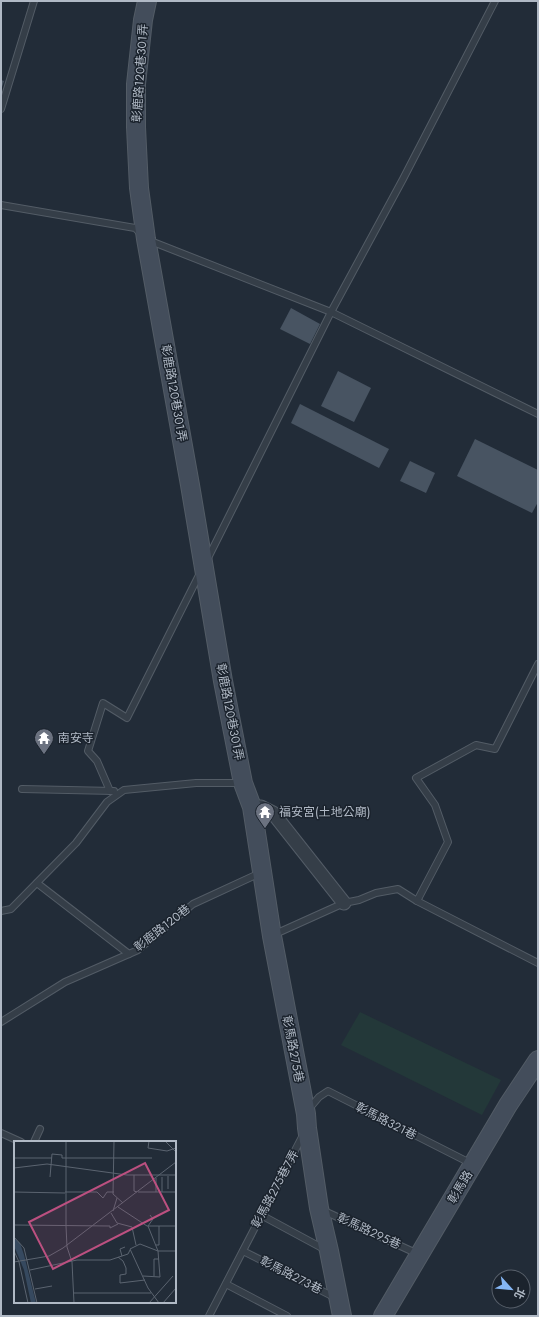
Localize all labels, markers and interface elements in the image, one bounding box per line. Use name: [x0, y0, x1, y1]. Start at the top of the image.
street label: 彰鹿路120巷301弄: [128, 23, 152, 123]
street label: 彰鹿路120巷301弄: [157, 343, 191, 443]
street label: 彰鹿路120巷301弄: [212, 662, 248, 762]
temple icon: 南安寺: [33, 727, 55, 755]
place label: 南安寺: [58, 729, 94, 747]
temple icon: 福安宮(土地公廟): [254, 801, 276, 829]
place label: 福安宮(土地公廟): [279, 803, 370, 821]
street label: 彰鹿路120巷: [130, 900, 194, 956]
street label: 彰馬路275巷: [278, 1014, 308, 1084]
street label: 彰馬路321巷: [352, 1098, 420, 1144]
inset map: [14, 1141, 176, 1303]
street label: 彰馬路275巷7弄: [247, 1147, 303, 1231]
street label: 彰馬路: [443, 1167, 477, 1207]
street label: 彰馬路295巷: [334, 1208, 404, 1254]
street label: 彰馬路273巷: [257, 1252, 325, 1298]
north arrow: [491, 1269, 531, 1309]
text: 北: [510, 1285, 530, 1302]

